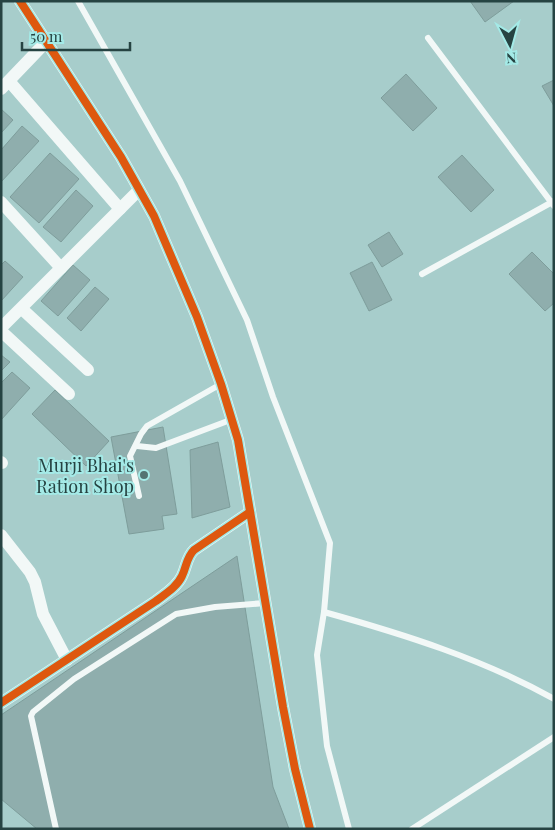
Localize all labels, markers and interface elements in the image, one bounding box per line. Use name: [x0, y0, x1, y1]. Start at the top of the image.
scale bar: [22, 20, 130, 52]
north arrow: [485, 20, 535, 70]
text: 50 m: [30, 26, 63, 46]
text: N: [505, 48, 517, 68]
place label: Murji Bhai's Ration Shop: [36, 453, 134, 498]
marker: Murji Bhai's Ration Shop: [138, 469, 150, 481]

